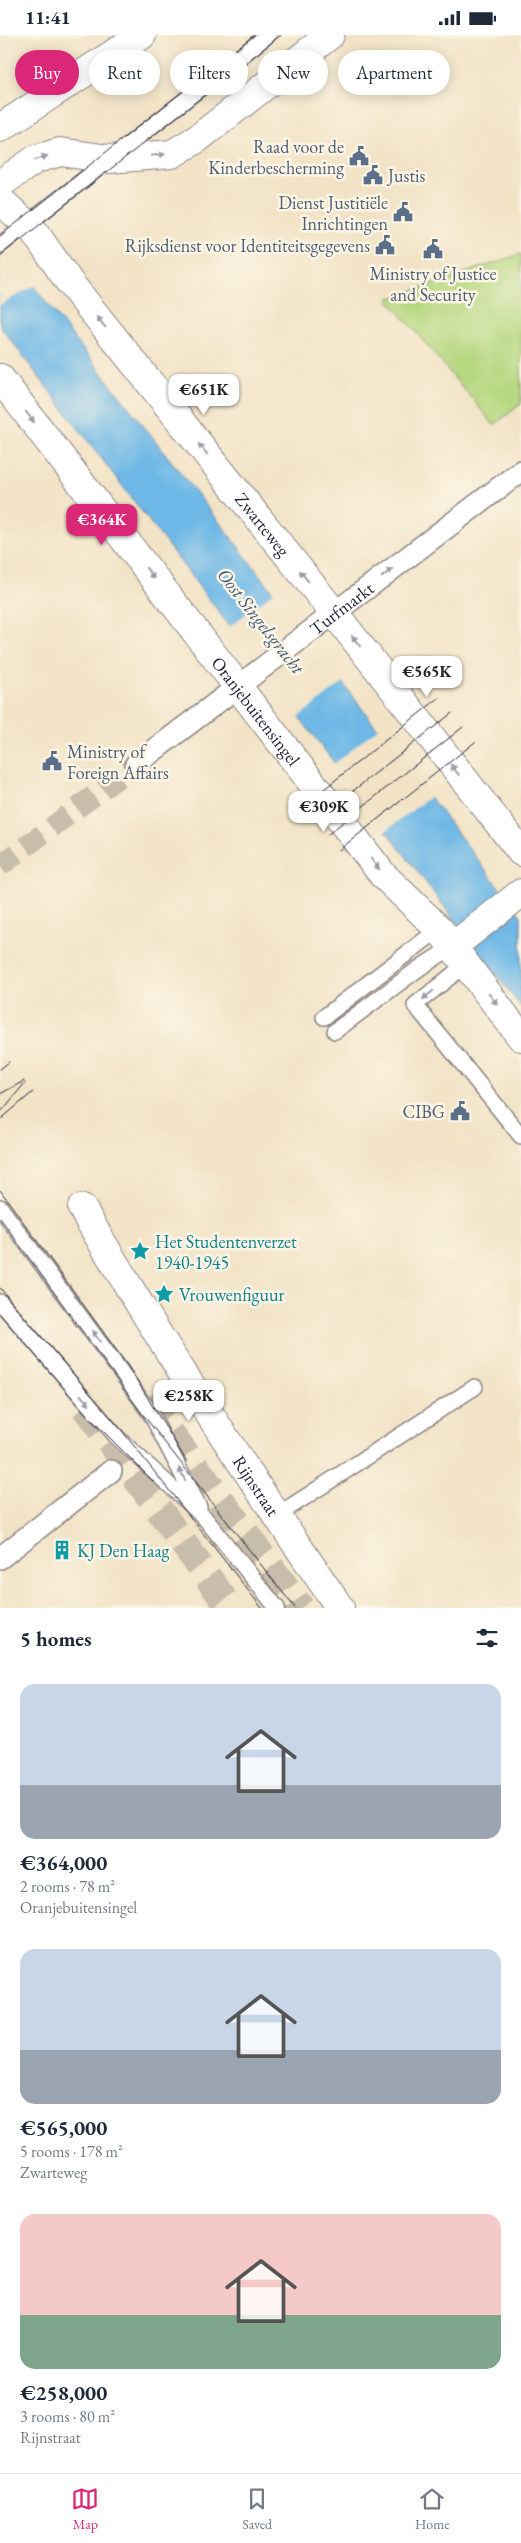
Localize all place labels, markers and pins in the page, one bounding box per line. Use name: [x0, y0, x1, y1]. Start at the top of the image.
place label: Raad voor de Kinderbescherming: [208, 135, 344, 179]
public building icon: Raad voor de Kinderbescherming: [348, 145, 370, 167]
public building icon: Justis: [362, 164, 384, 186]
place label: Justis: [386, 164, 425, 187]
place label: Dienst Justitiële Inrichtingen: [279, 191, 388, 235]
public building icon: Dienst Justitiële Inrichtingen: [392, 201, 414, 223]
place label: Rijksdienst voor Identiteitsgegevens: [125, 234, 370, 257]
public building icon: Rijksdienst voor Identiteitsgegevens: [374, 234, 396, 256]
public building icon: Ministry of Justice and Security: [422, 238, 444, 260]
place label: Ministry of Justice and Security: [369, 262, 497, 306]
pin: €651K: [169, 373, 239, 416]
pin: €364K: [67, 503, 137, 546]
pin: €565K: [392, 655, 462, 698]
place label: Ministry of Foreign Affairs: [67, 740, 169, 784]
public building icon: Ministry of Foreign Affairs: [41, 750, 63, 772]
pin: €309K: [289, 791, 359, 833]
place label: CIBG: [402, 1100, 445, 1123]
public building icon: CIBG: [449, 1100, 471, 1122]
place label: Het Studentenverzet 1940-1945: [155, 1230, 297, 1274]
place icon: Het Studentenverzet 1940-1945: [129, 1240, 151, 1262]
place icon: Vrouwenfiguur: [153, 1283, 175, 1305]
place label: Vrouwenfiguur: [179, 1283, 284, 1306]
pin: €258K: [154, 1379, 224, 1422]
building icon: KJ Den Haag: [51, 1539, 73, 1561]
place label: KJ Den Haag: [77, 1539, 170, 1562]

